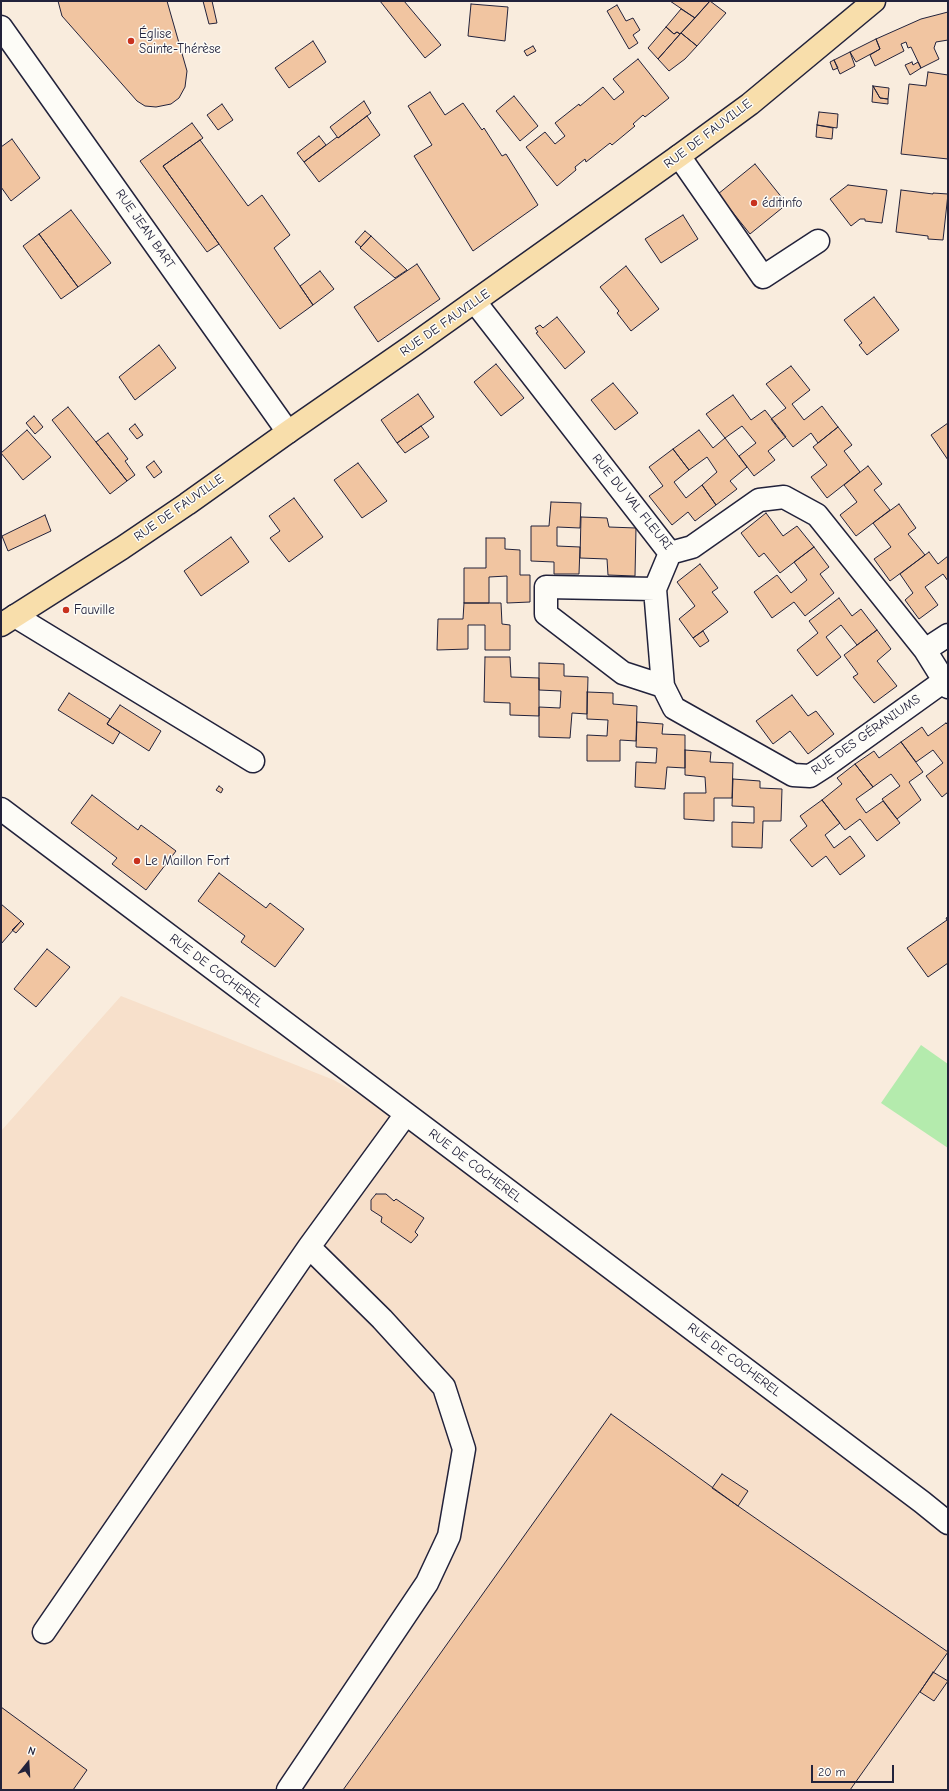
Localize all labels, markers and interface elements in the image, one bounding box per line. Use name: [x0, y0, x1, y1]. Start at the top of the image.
place label: Église Sainte-Thérèse: [139, 26, 221, 57]
marker: Église Sainte-Thérèse: [126, 36, 136, 46]
street label: RUE DE FAUVILLE: [661, 96, 755, 172]
street label: RUE JEAN BART: [112, 186, 178, 272]
place label: éditinfo: [762, 195, 802, 211]
marker: éditinfo: [749, 198, 759, 208]
street label: RUE DE FAUVILLE: [397, 286, 493, 360]
street label: RUE DU VAL FLEURI: [589, 451, 675, 553]
street label: RUE DE FAUVILLE: [131, 471, 227, 545]
place label: Fauville: [74, 602, 115, 618]
marker: Fauville: [61, 605, 71, 615]
street label: RUE DES GÉRANIUMS: [808, 691, 924, 779]
place label: Le Maillon Fort: [145, 853, 229, 869]
marker: Le Maillon Fort: [132, 856, 142, 866]
street label: RUE DE COCHEREL: [166, 931, 266, 1011]
street label: RUE DE COCHEREL: [425, 1126, 525, 1206]
street label: RUE DE COCHEREL: [684, 1320, 784, 1400]
north arrow: [8, 1743, 48, 1783]
text: N: [26, 1744, 37, 1758]
scale bar: [813, 1757, 896, 1783]
text: 20 m: [818, 1765, 846, 1779]

